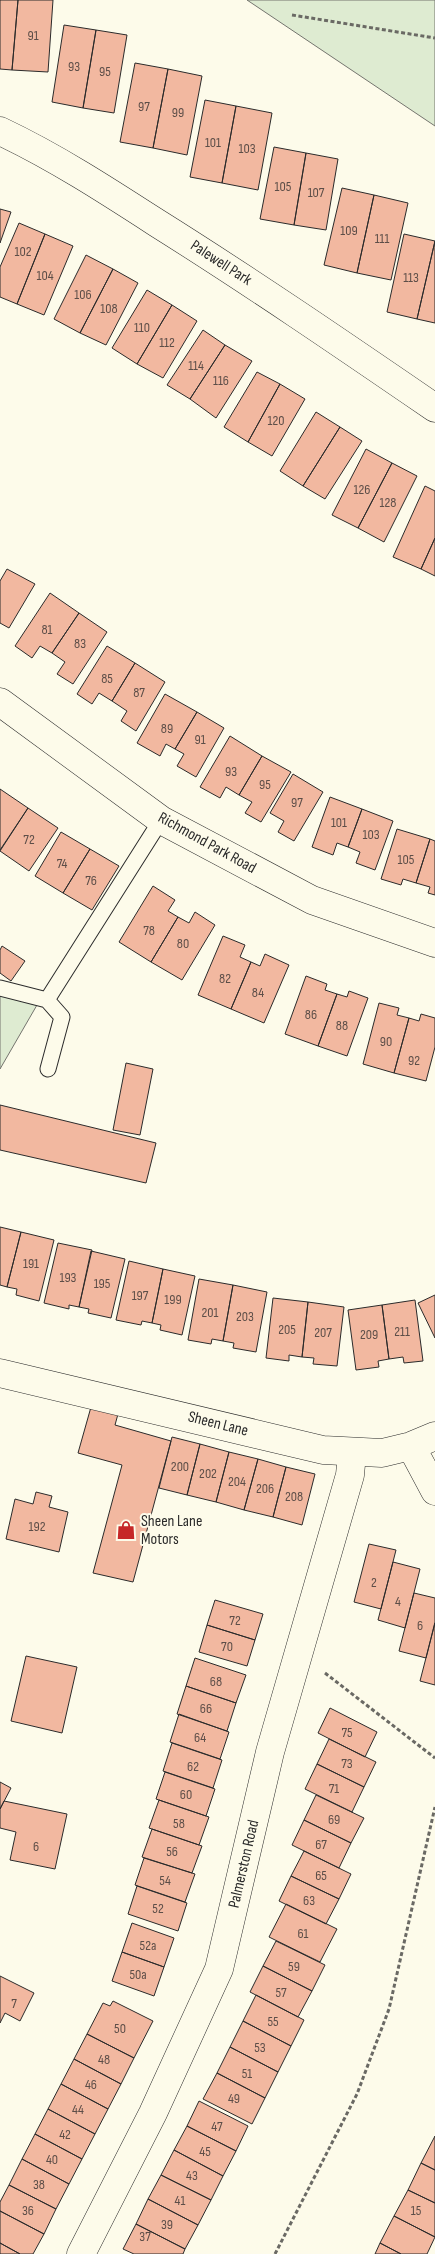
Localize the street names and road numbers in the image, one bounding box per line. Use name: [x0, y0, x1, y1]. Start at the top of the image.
street label: Palewell Park: [187, 236, 255, 290]
street label: Richmond Park Road: [155, 808, 259, 878]
street label: Sheen Lane: [186, 1407, 250, 1441]
street label: Palmerston Road: [225, 1818, 263, 1910]

